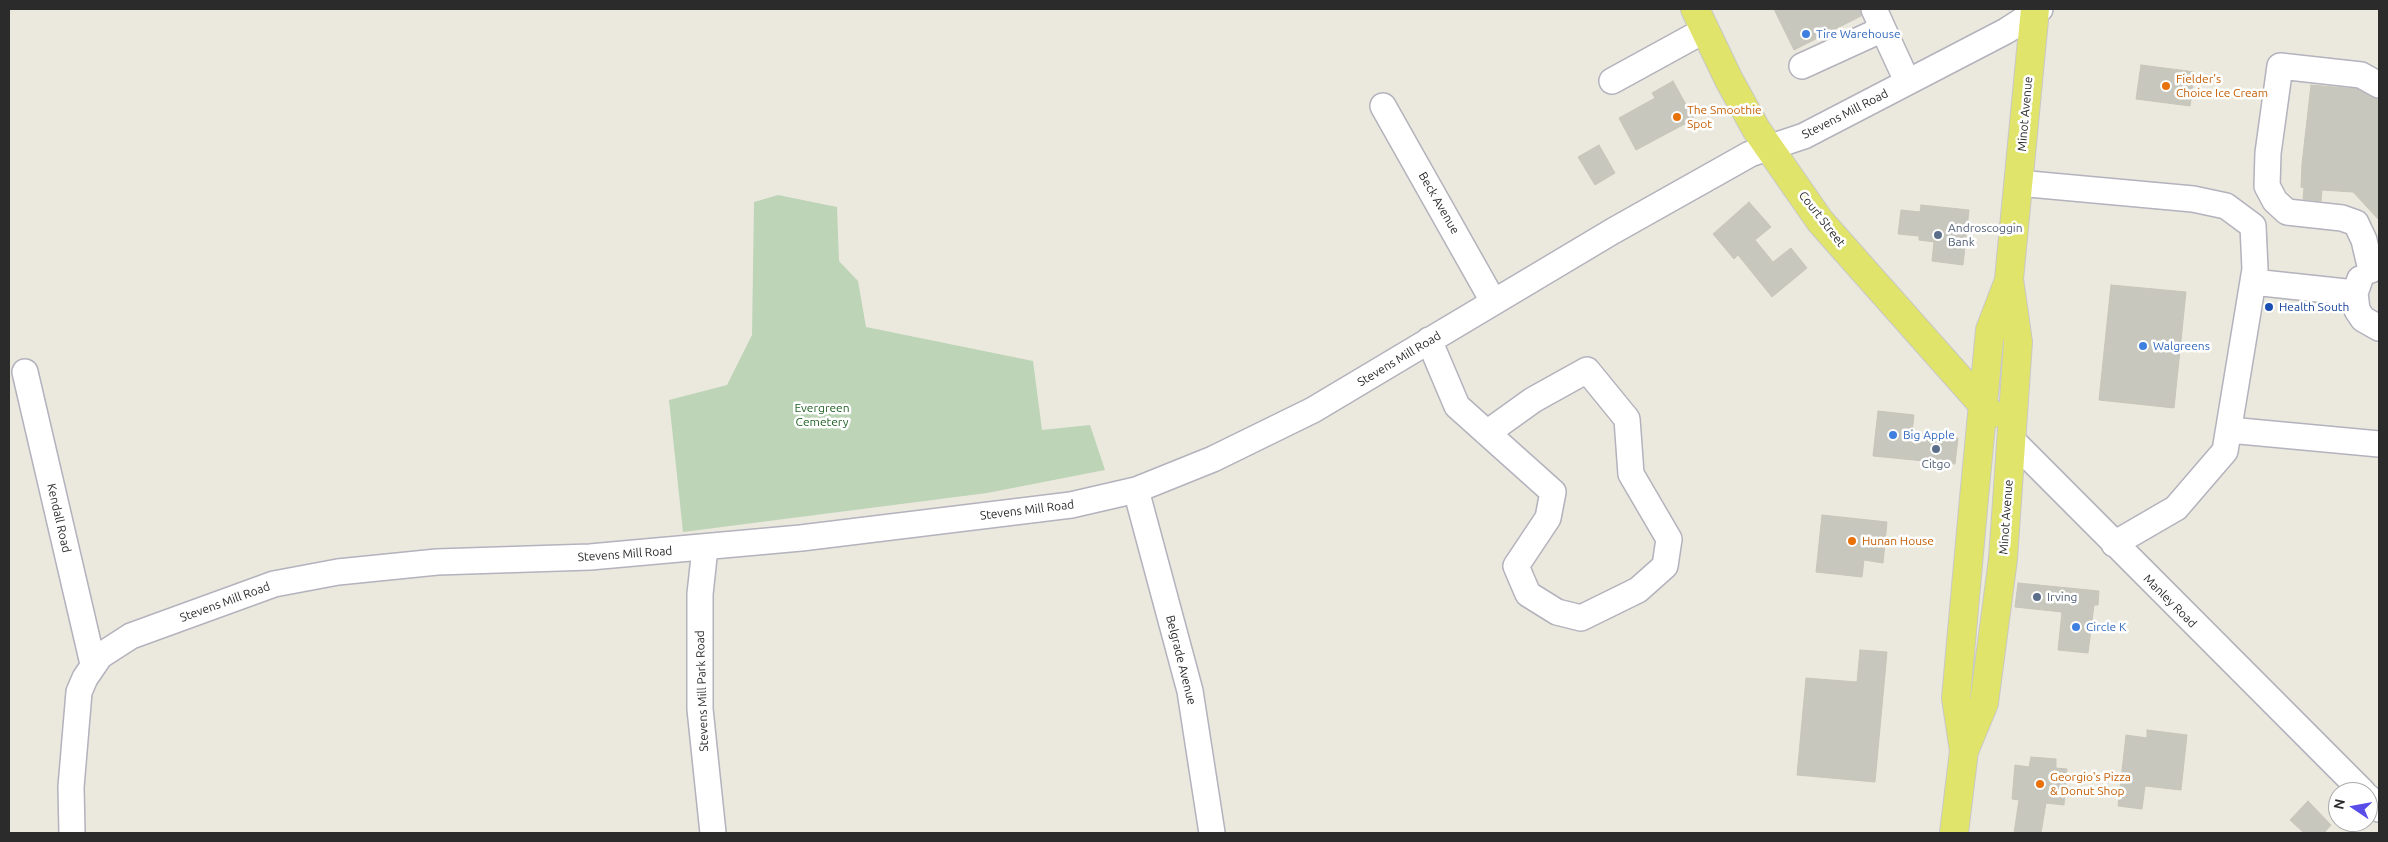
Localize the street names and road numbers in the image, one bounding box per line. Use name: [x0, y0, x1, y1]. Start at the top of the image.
street label: Minot Avenue: [2015, 76, 2035, 152]
street label: Stevens Mill Road: [1799, 86, 1891, 142]
street label: Beck Avenue: [1415, 169, 1463, 237]
street label: Court Street: [1796, 188, 1848, 250]
street label: Stevens Mill Road: [1355, 328, 1443, 390]
street label: Minot Avenue: [1996, 479, 2016, 555]
street label: Kendall Road: [44, 482, 74, 554]
street label: Stevens Mill Road: [979, 497, 1075, 523]
street label: Stevens Mill Road: [577, 544, 673, 564]
street label: Manley Road: [2140, 571, 2200, 631]
street label: Stevens Mill Road: [178, 579, 272, 625]
street label: Belgrade Avenue: [1163, 614, 1199, 706]
street label: Stevens Mill Park Road: [693, 630, 711, 752]

